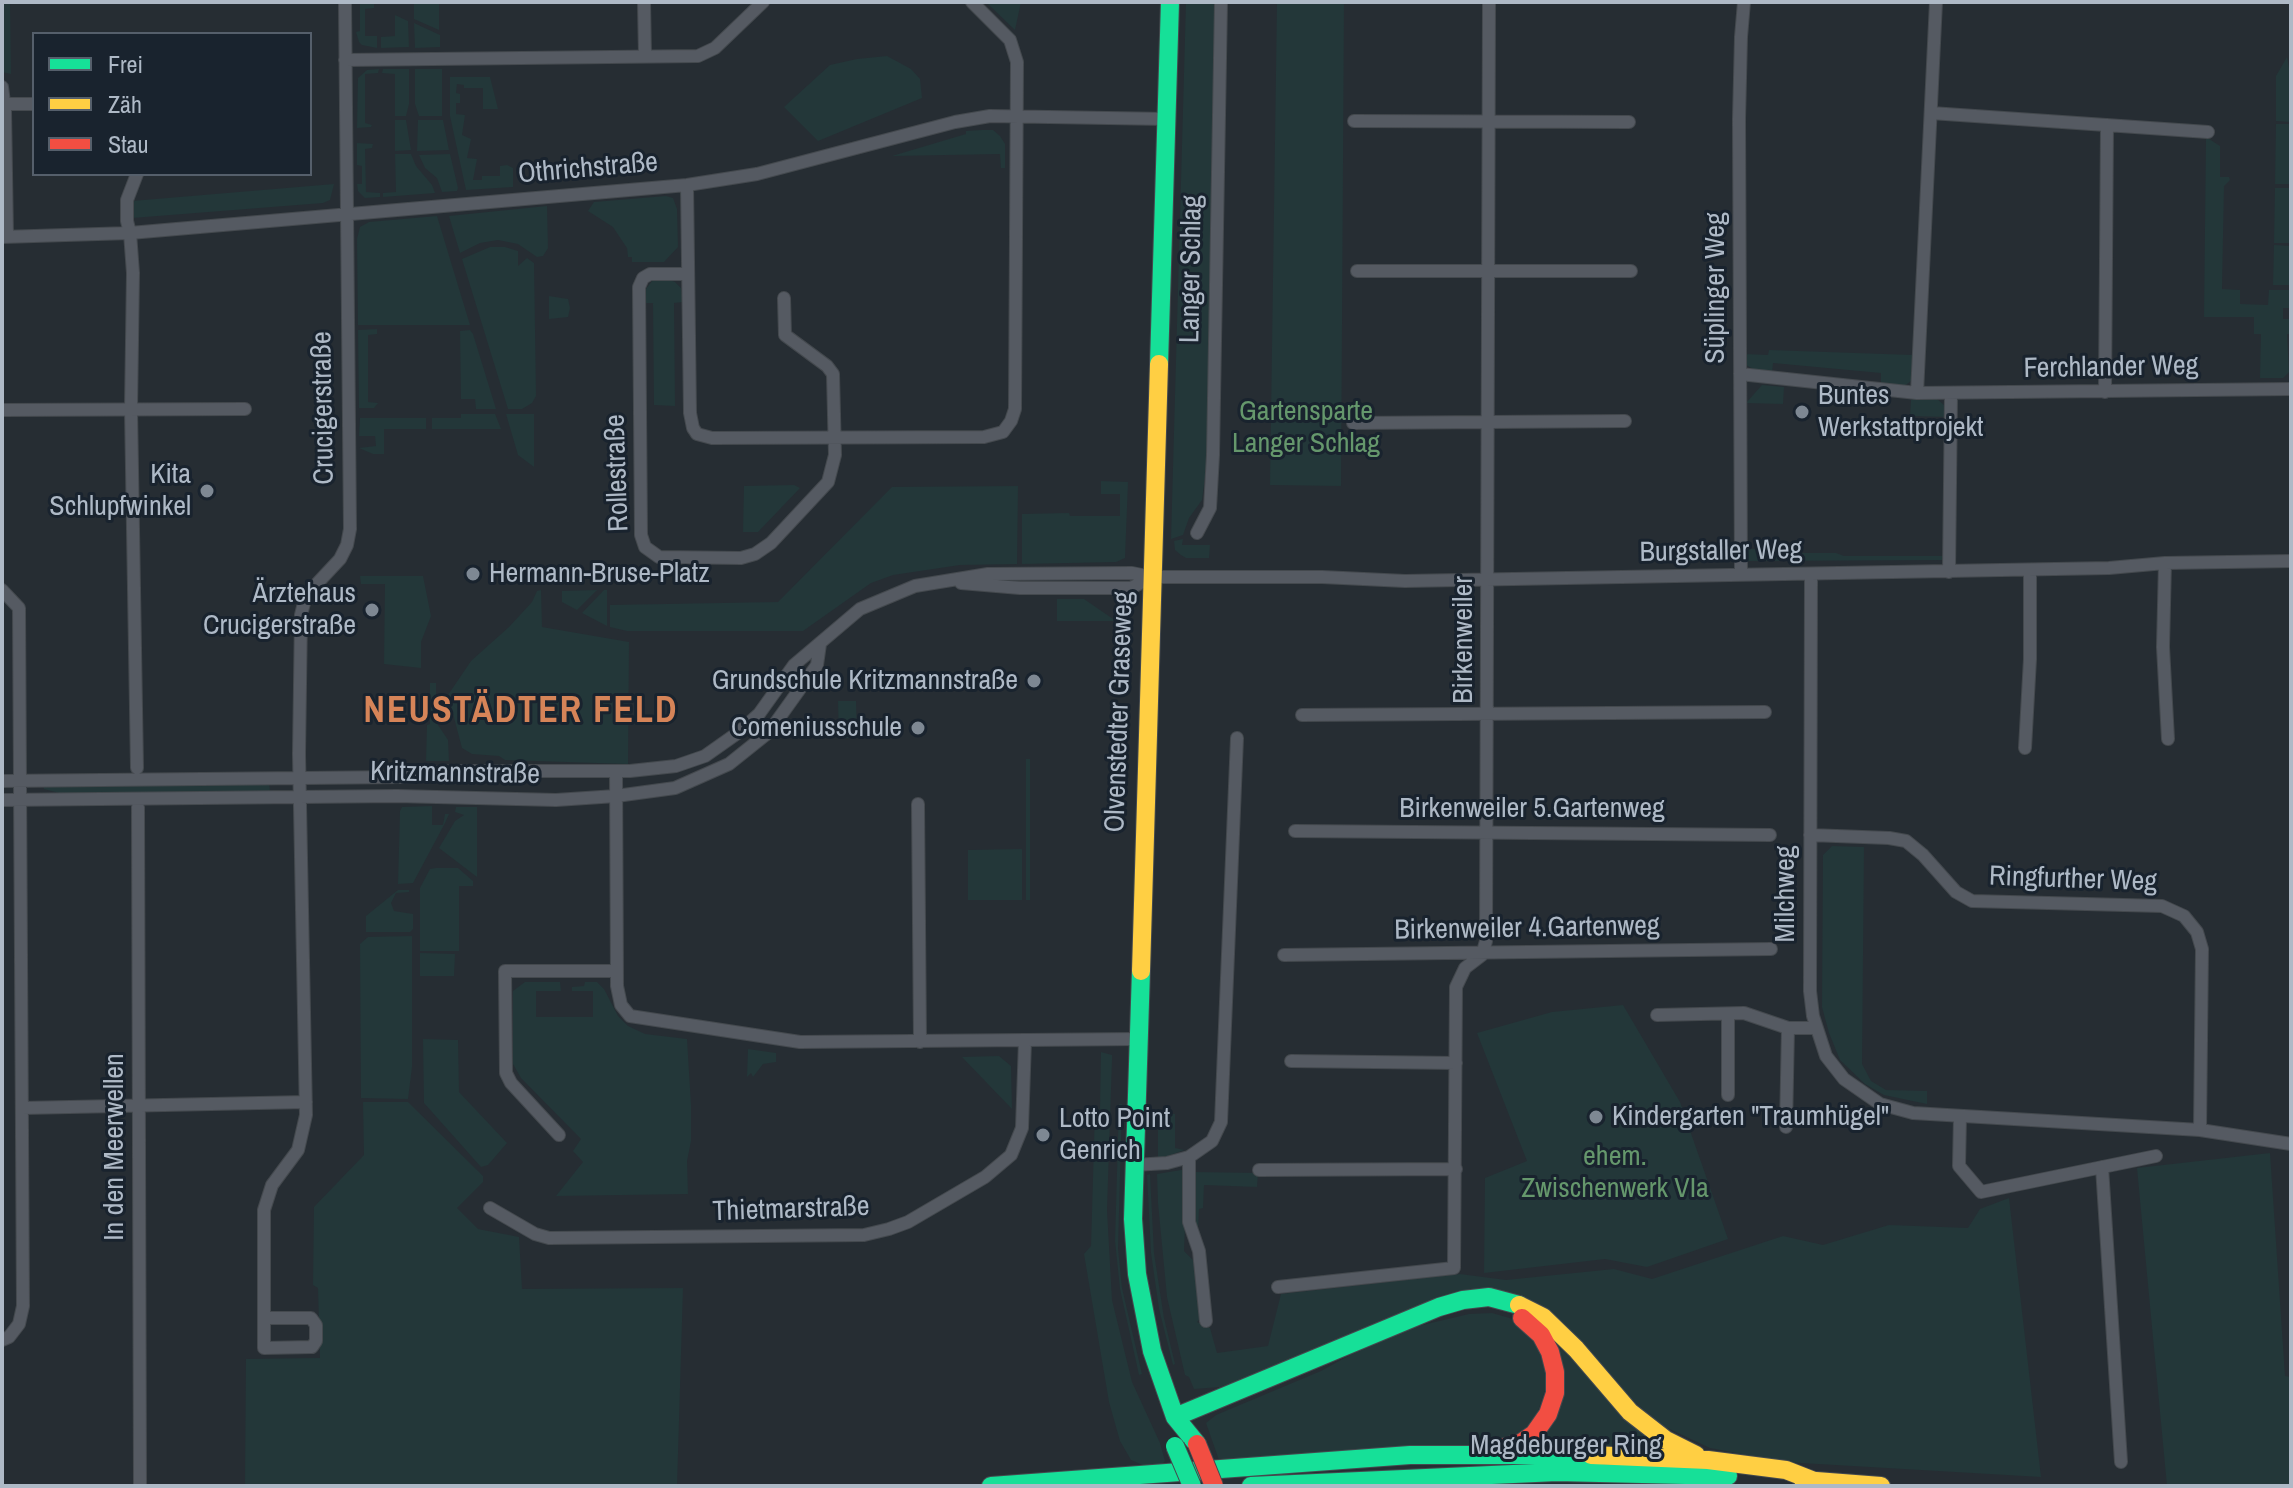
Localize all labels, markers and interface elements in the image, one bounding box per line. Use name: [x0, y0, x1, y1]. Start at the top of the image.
legend: [32, 32, 312, 176]
text: Frei: [108, 48, 143, 80]
text: Zäh: [108, 88, 142, 120]
text: Stau: [108, 128, 149, 160]
street label: Othrichstraße: [517, 146, 659, 192]
street label: Langer Schlag: [1174, 195, 1210, 343]
street label: Süplinger Weg: [1699, 212, 1733, 364]
street label: Crucigerstraße: [306, 331, 342, 485]
street label: Ferchlander Weg: [2023, 350, 2199, 386]
place label: Buntes Werkstattprojekt: [1818, 379, 1983, 445]
park label: Gartensparte Langer Schlag: [1232, 395, 1380, 461]
marker: Buntes Werkstattprojekt: [1793, 403, 1811, 421]
street label: Rollestraße: [599, 414, 637, 532]
place label: Kita Schlupfwinkel: [49, 458, 191, 524]
marker: Kita Schlupfwinkel: [198, 482, 216, 500]
street label: Burgstaller Weg: [1639, 534, 1803, 570]
place label: Hermann-Bruse-Platz: [489, 557, 710, 591]
marker: Hermann-Bruse-Platz: [464, 565, 482, 583]
street label: Birkenweiler: [1447, 576, 1481, 704]
place label: Ärztehaus Crucigerstraße: [203, 577, 356, 643]
street label: Olvenstedter Graseweg: [1099, 591, 1141, 833]
marker: Ärztehaus Crucigerstraße: [363, 601, 381, 619]
place label: Grundschule Kritzmannstraße: [712, 664, 1018, 698]
marker: Grundschule Kritzmannstraße: [1025, 672, 1043, 690]
district label: NEUSTÄDTER FELD: [364, 690, 678, 734]
place label: Comeniusschule: [731, 711, 902, 745]
marker: Comeniusschule: [909, 719, 927, 737]
street label: Kritzmannstraße: [370, 756, 540, 792]
street label: Birkenweiler 5.Gartenweg: [1399, 792, 1665, 826]
street label: Milchweg: [1769, 846, 1803, 942]
street label: Ringfurther Weg: [1988, 860, 2158, 900]
street label: Birkenweiler 4.Gartenweg: [1394, 910, 1660, 948]
street label: In den Meerwellen: [98, 1053, 132, 1241]
place label: Kindergarten "Traumhügel": [1612, 1100, 1889, 1134]
place label: Lotto Point Genrich: [1059, 1102, 1170, 1168]
marker: Kindergarten "Traumhügel": [1587, 1108, 1605, 1126]
marker: Lotto Point Genrich: [1034, 1126, 1052, 1144]
park label: ehem. Zwischenwerk VIa: [1521, 1140, 1709, 1206]
street label: Thietmarstraße: [712, 1190, 870, 1230]
street label: Magdeburger Ring: [1470, 1429, 1662, 1463]

